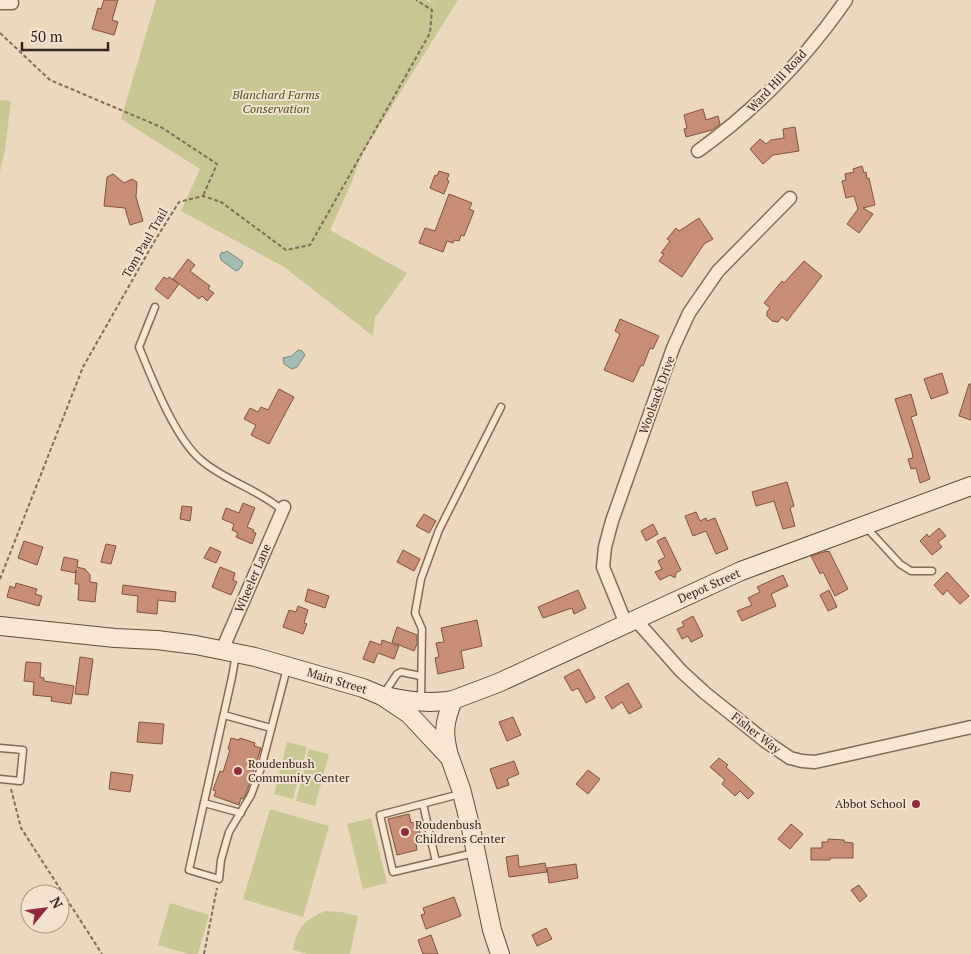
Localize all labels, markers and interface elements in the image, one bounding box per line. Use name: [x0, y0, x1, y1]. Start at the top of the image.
scale bar: [22, 20, 109, 52]
text: 50 m: [30, 26, 63, 46]
street label: Ward Hill Road: [744, 46, 810, 115]
park label: Blanchard Farms Conservation: [231, 87, 320, 116]
street label: Tom Paul Trail: [119, 205, 171, 280]
street label: Woolsack Drive: [635, 354, 678, 436]
street label: Wheeler Lane: [231, 541, 274, 614]
street label: Depot Street: [675, 565, 743, 606]
street label: Main Street: [305, 664, 370, 697]
street label: Fisher Way: [729, 709, 785, 757]
place label: Roudenbush Community Center: [248, 756, 350, 785]
marker: Roudenbush Community Center: [232, 765, 244, 777]
place label: Abbot School: [835, 796, 906, 811]
marker: Abbot School: [910, 798, 922, 810]
place label: Roudenbush Childrens Center: [415, 817, 506, 846]
marker: Roudenbush Childrens Center: [399, 826, 411, 838]
north arrow: [20, 884, 70, 934]
text: N: [46, 893, 68, 912]

